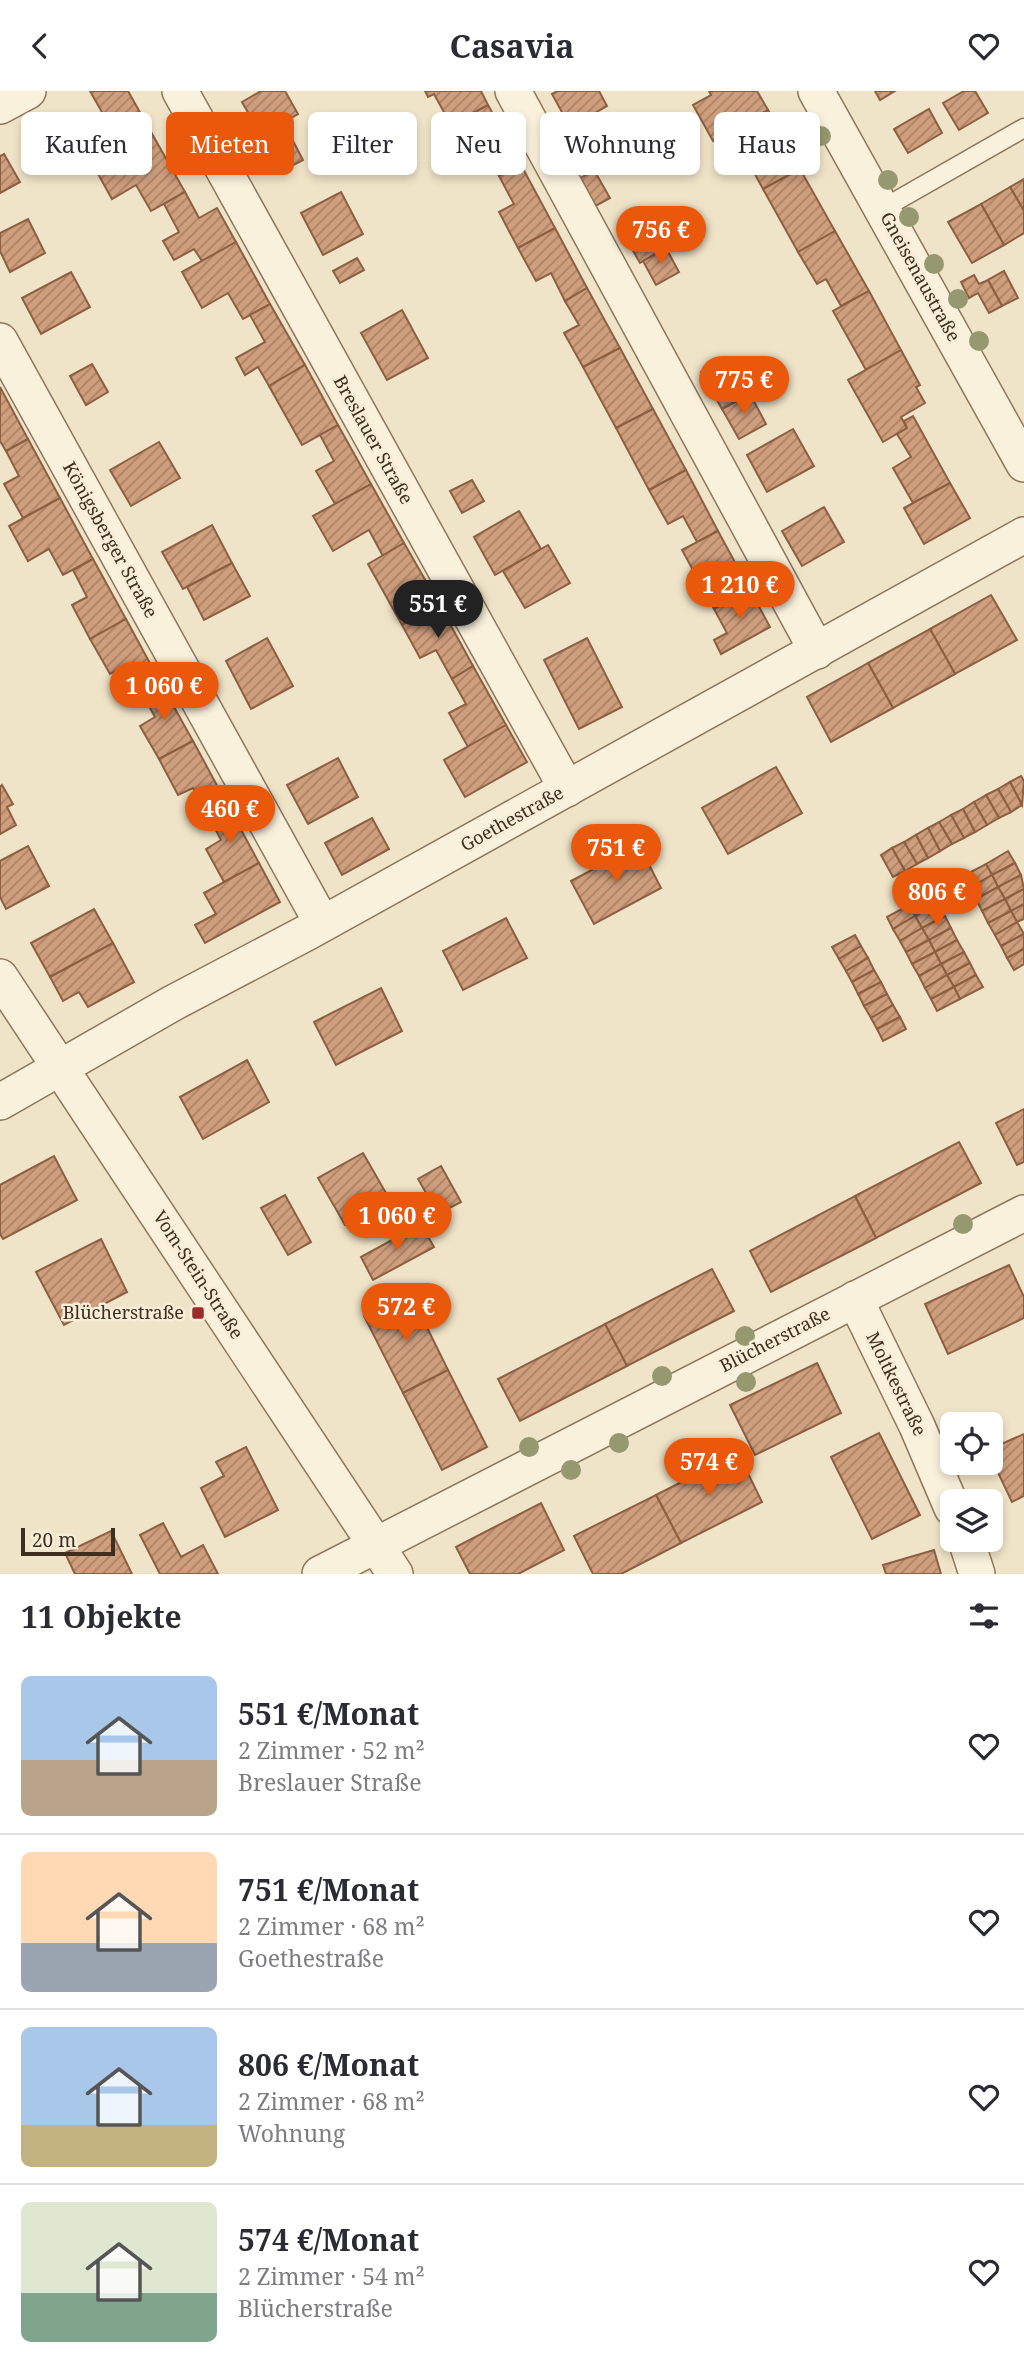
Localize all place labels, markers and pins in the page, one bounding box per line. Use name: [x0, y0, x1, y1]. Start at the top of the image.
pin: 756 €: [612, 207, 710, 266]
pin: 775 €: [695, 357, 793, 416]
pin: 1 210 €: [675, 561, 805, 621]
pin: 551 €: [389, 581, 487, 640]
pin: 1 060 €: [99, 663, 229, 722]
pin: 460 €: [181, 785, 279, 845]
pin: 751 €: [567, 825, 665, 884]
pin: 806 €: [888, 869, 986, 928]
pin: 1 060 €: [332, 1193, 462, 1252]
pin: 572 €: [357, 1283, 455, 1343]
place label: Blücherstraße: [63, 1300, 184, 1324]
marker: Blücherstraße: [190, 1305, 206, 1321]
pin: 574 €: [660, 1439, 758, 1498]

